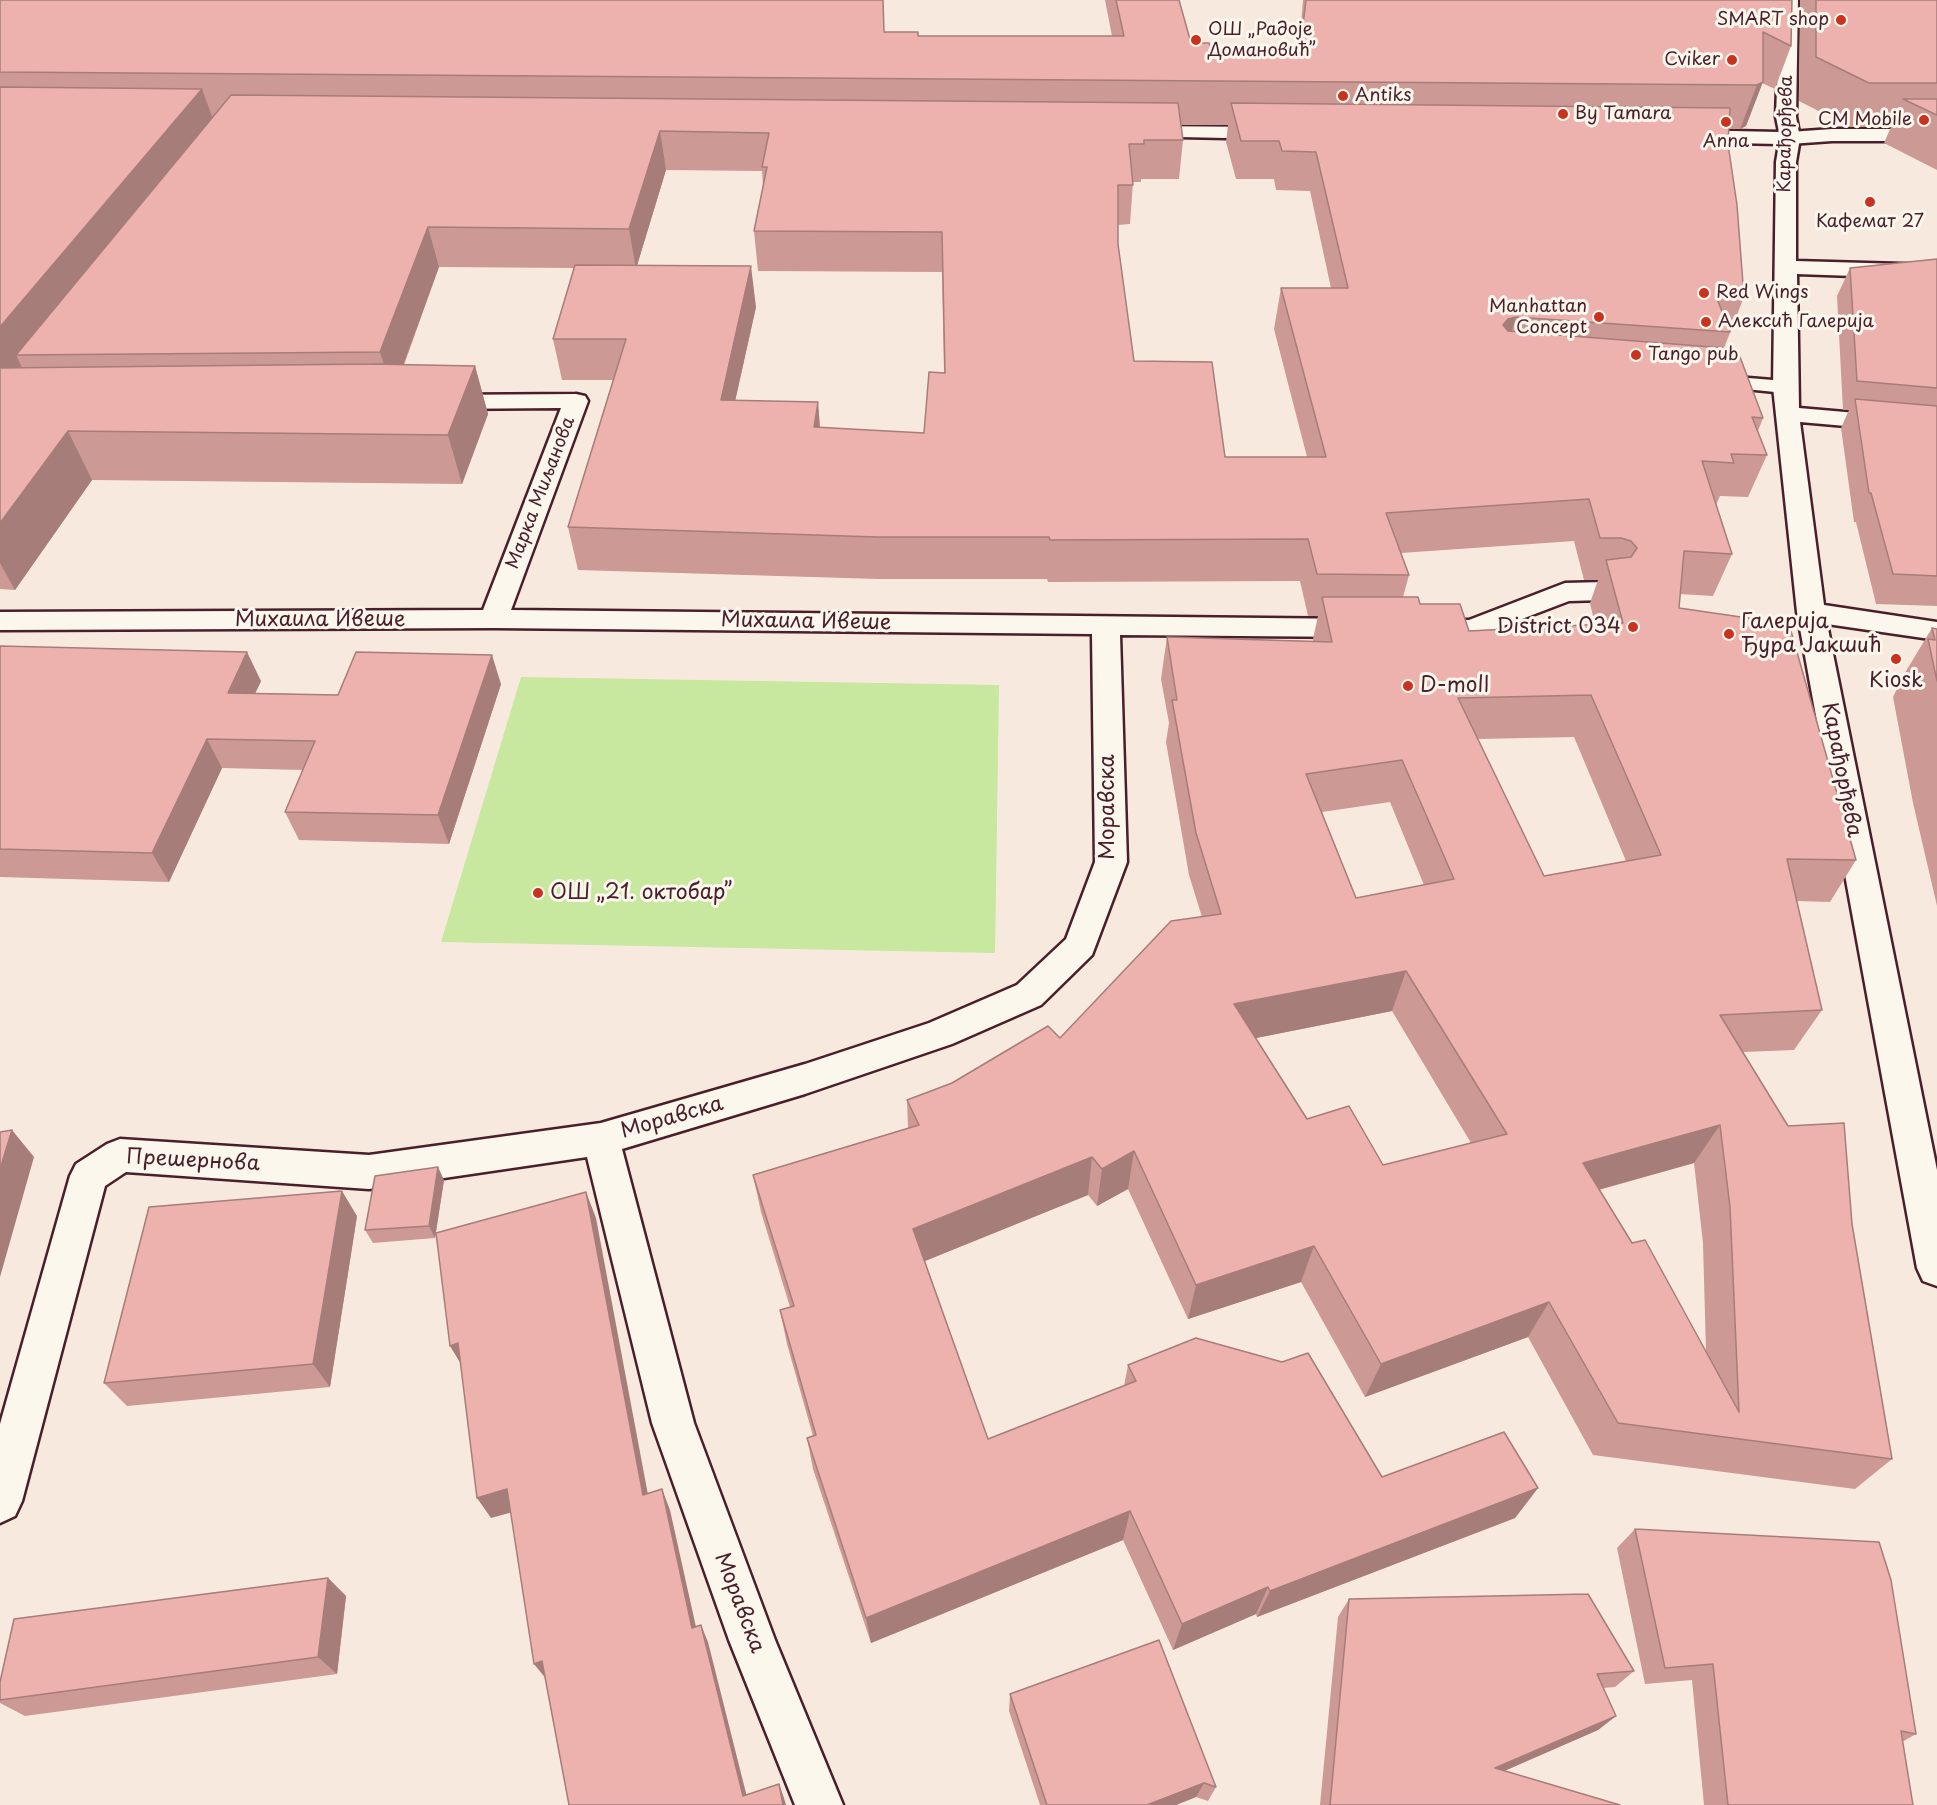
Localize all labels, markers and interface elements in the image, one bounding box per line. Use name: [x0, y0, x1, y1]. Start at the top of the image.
place label: SMART shop: [1717, 9, 1829, 31]
marker: SMART shop: [1834, 13, 1848, 27]
place label: ОШ „Радоје Домановић”: [1208, 19, 1316, 62]
marker: ОШ „Радоје Домановић”: [1189, 33, 1203, 47]
place label: Cviker: [1664, 49, 1720, 71]
marker: Cviker: [1725, 53, 1739, 67]
street label: Карађорђева: [1774, 75, 1798, 193]
place label: Antiks: [1355, 85, 1411, 107]
marker: Antiks: [1336, 89, 1350, 103]
place label: By Tamara: [1575, 103, 1671, 125]
marker: By Tamara: [1556, 107, 1570, 121]
place label: CM Mobile: [1818, 109, 1912, 131]
marker: CM Mobile: [1917, 113, 1931, 127]
marker: Anna: [1719, 115, 1733, 129]
place label: Anna: [1703, 131, 1749, 153]
marker: Кафемат 27: [1863, 195, 1877, 209]
place label: Кафемат 27: [1816, 211, 1924, 233]
place label: Red Wings: [1716, 282, 1808, 304]
marker: Red Wings: [1697, 286, 1711, 300]
place label: Manhattan Concept: [1489, 296, 1587, 338]
marker: Manhattan Concept: [1592, 310, 1606, 324]
place label: Алексић Галерија: [1718, 311, 1874, 333]
marker: Алексић Галерија: [1699, 315, 1713, 329]
place label: Tango pub: [1648, 344, 1738, 366]
marker: Tango pub: [1629, 348, 1643, 362]
street label: Марка Миљанова: [502, 414, 580, 572]
street label: Михаила Ивеше: [235, 607, 405, 633]
street label: Михаила Ивеше: [720, 608, 892, 636]
place label: Галерија Ђура Јакшић: [1741, 609, 1881, 659]
place label: District 034: [1496, 614, 1621, 640]
marker: District 034: [1626, 620, 1640, 634]
marker: Галерија Ђура Јакшић: [1722, 627, 1736, 641]
marker: Kiosk: [1889, 652, 1903, 666]
place label: Kiosk: [1869, 668, 1923, 694]
place label: D-moll: [1420, 673, 1489, 699]
marker: D-moll: [1401, 679, 1415, 693]
street label: Карађорђева: [1816, 701, 1866, 839]
street label: Моравска: [1095, 754, 1121, 860]
place label: ОШ „21. октобар”: [550, 880, 732, 906]
marker: ОШ „21. октобар”: [531, 886, 545, 900]
street label: Моравска: [618, 1091, 726, 1145]
street label: Прешернова: [126, 1145, 260, 1177]
street label: Моравска: [708, 1549, 770, 1657]

